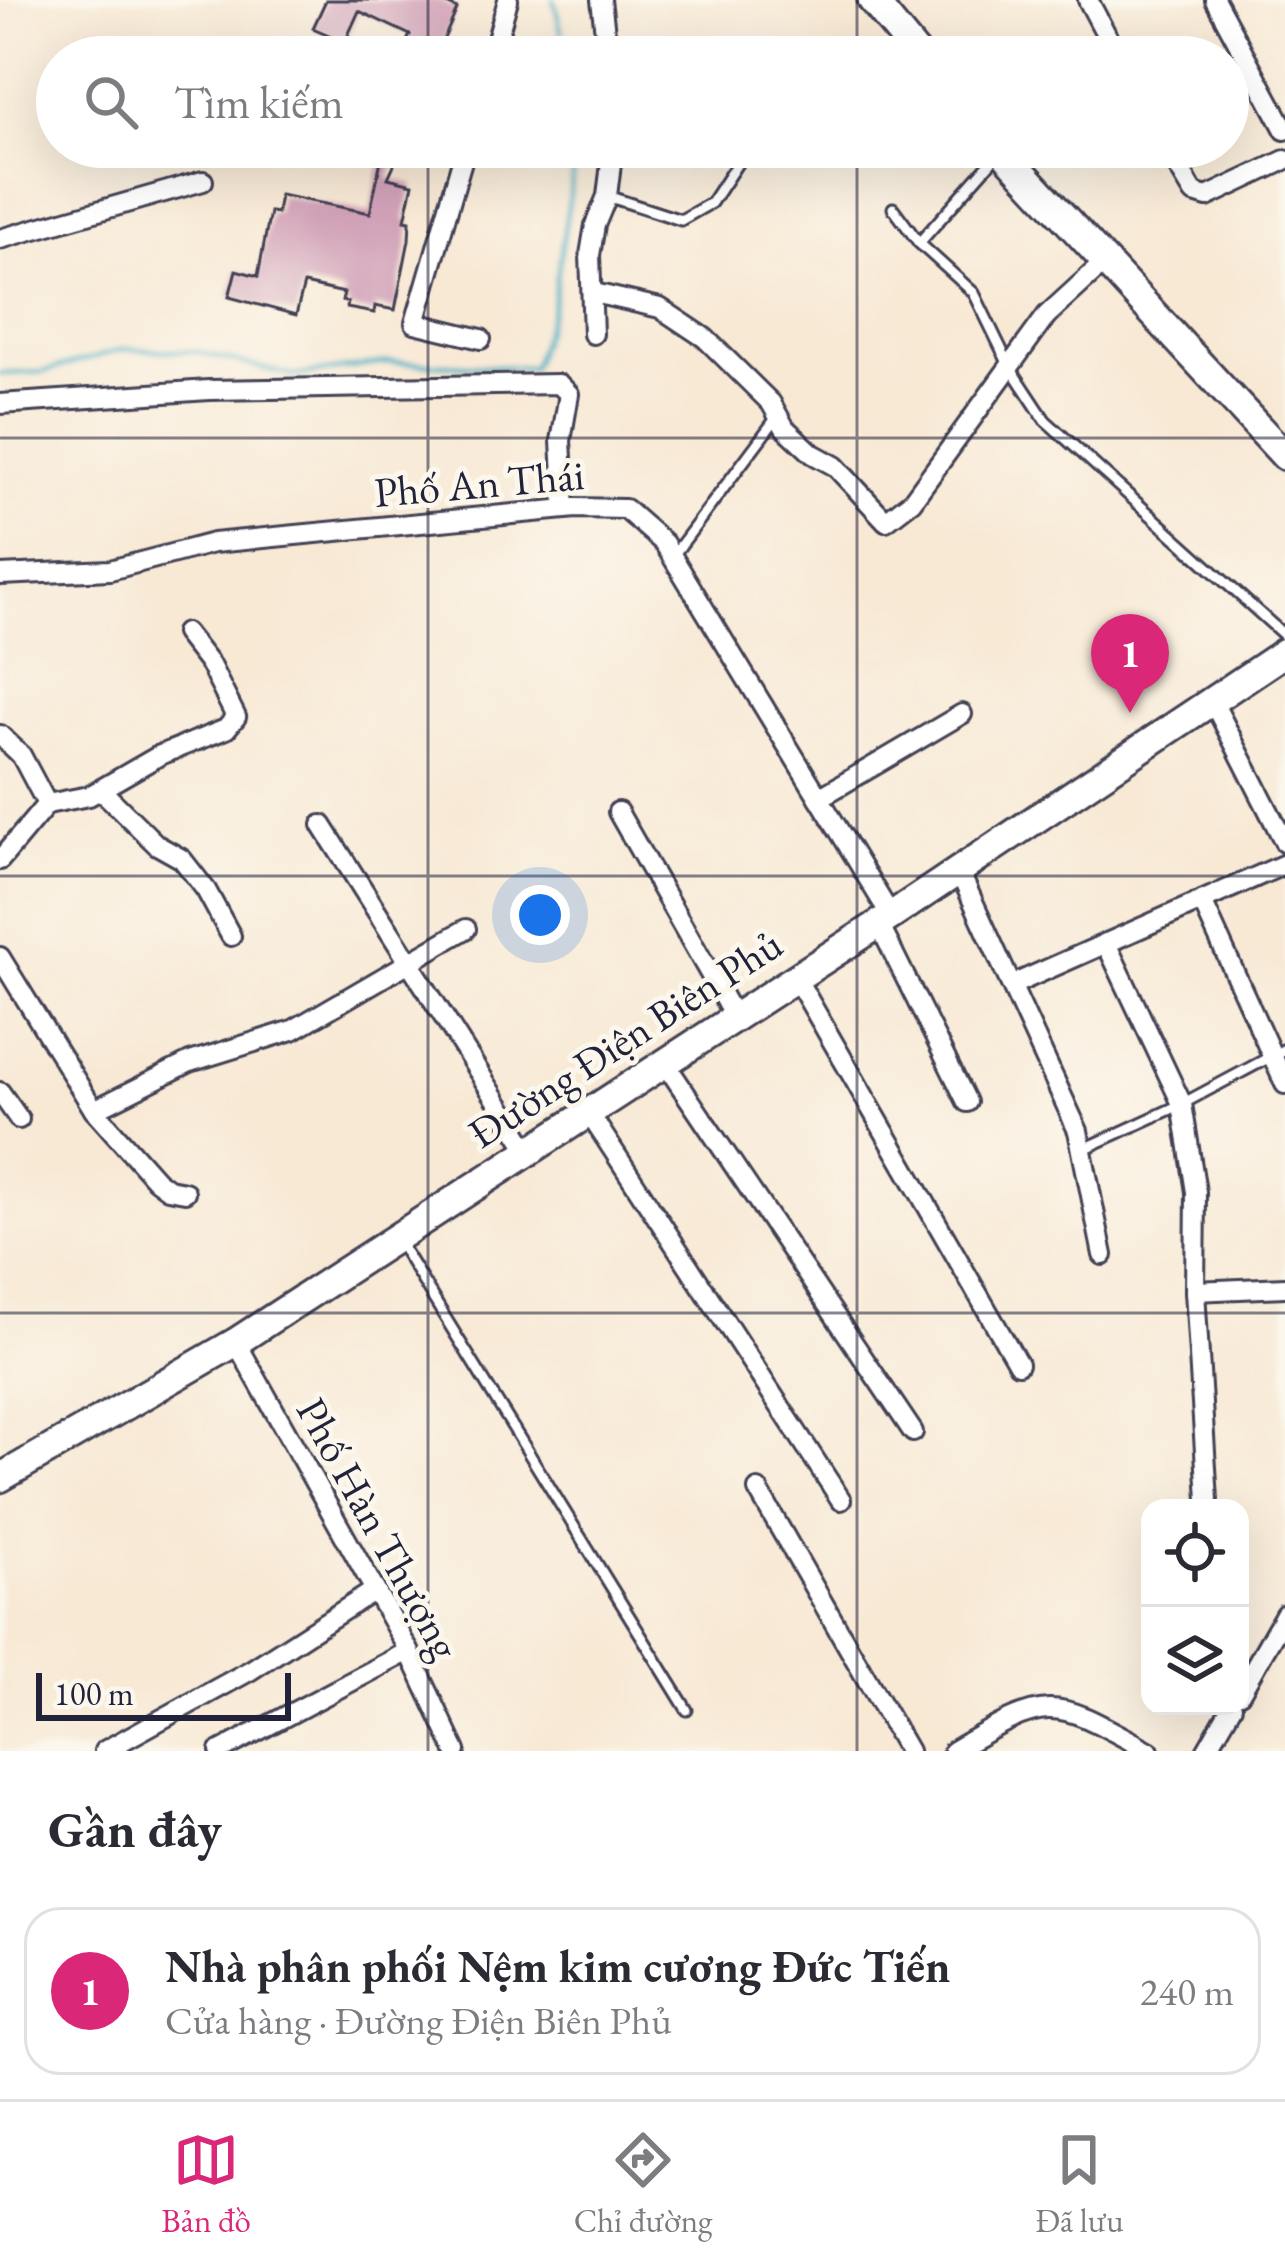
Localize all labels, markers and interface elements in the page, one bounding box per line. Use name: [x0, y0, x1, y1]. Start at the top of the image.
search box: [36, 36, 1249, 168]
icon: search: [78, 69, 144, 135]
text: Tìm kiếm: [174, 73, 344, 131]
street label: Phố An Thái: [372, 447, 586, 520]
pin: 1: [1091, 614, 1169, 713]
your location: [510, 885, 570, 945]
street label: Đường Điện Biên Phủ: [458, 916, 793, 1160]
street label: Phố Hàn Thượng: [284, 1388, 473, 1669]
map controls: [1141, 1499, 1249, 1715]
button: locate: [1141, 1499, 1249, 1607]
button: layers: [1141, 1607, 1249, 1715]
scale bar: [36, 1667, 291, 1720]
text: 100 m: [54, 1672, 134, 1715]
text: Gần đây: [48, 1796, 222, 1862]
text: Nhà phân phối Nệm kim cương Đức Tiến: [165, 1937, 951, 1995]
text: 1: [80, 1966, 100, 2017]
text: 240 m: [1140, 1966, 1234, 2017]
text: Cửa hàng · Đường Điện Biên Phủ: [165, 1995, 672, 2046]
tab: Bản đồ: [161, 2127, 251, 2242]
tab: Chỉ đường: [574, 2127, 712, 2242]
tab: Đã lưu: [1035, 2127, 1124, 2242]

